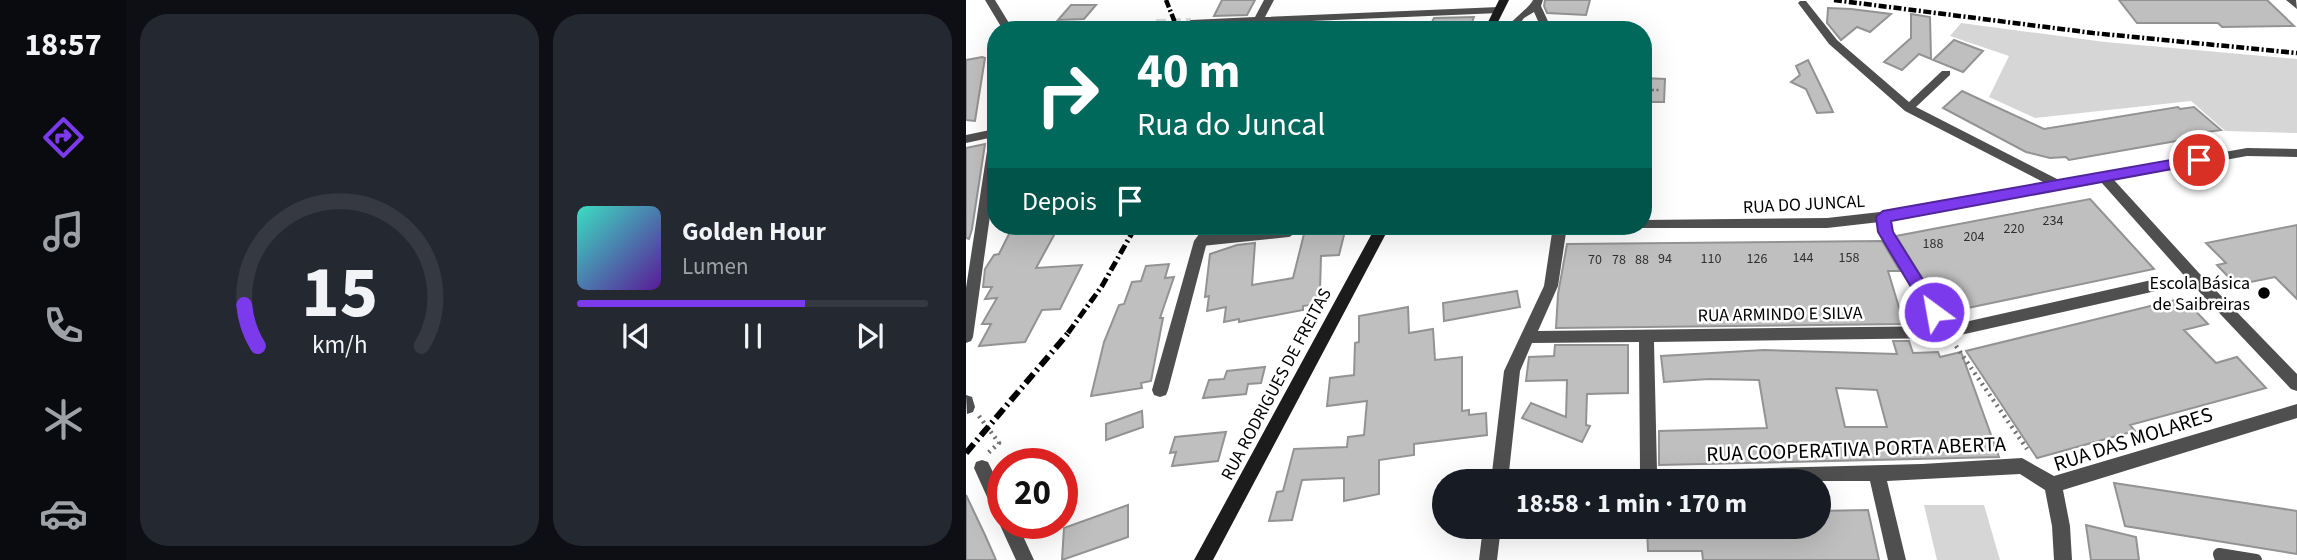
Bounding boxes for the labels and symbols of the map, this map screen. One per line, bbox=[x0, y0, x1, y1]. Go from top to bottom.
pin bbox=[2169, 130, 2229, 190]
street label: RUA DO JUNCAL bbox=[1742, 189, 1866, 220]
house number: 234 bbox=[2043, 211, 2063, 231]
house number: 220 bbox=[2004, 219, 2024, 239]
house number: 204 bbox=[1964, 227, 1984, 247]
house number: 188 bbox=[1923, 234, 1943, 254]
house number: 144 bbox=[1793, 248, 1813, 268]
house number: 158 bbox=[1839, 248, 1859, 268]
house number: 94 bbox=[1658, 249, 1672, 269]
house number: 110 bbox=[1701, 249, 1721, 269]
house number: 126 bbox=[1747, 249, 1767, 269]
house number: 70 bbox=[1588, 250, 1602, 270]
house number: 78 bbox=[1612, 250, 1626, 270]
house number: 88 bbox=[1635, 250, 1649, 270]
place label: Escola Básica de Saibreiras bbox=[2149, 271, 2250, 317]
position arrow bbox=[1897, 275, 1971, 349]
street label: RUA RODRIGUES DE FREITAS bbox=[1215, 284, 1338, 485]
marker: Escola Básica de Saibreiras bbox=[2256, 285, 2272, 301]
street label: RUA ARMINDO E SILVA bbox=[1697, 301, 1863, 328]
street label: RUA DAS MOLARES bbox=[2050, 399, 2216, 479]
street label: RUA COOPERATIVA PORTA ABERTA bbox=[1706, 429, 2007, 469]
speed limit sign: 20 bbox=[987, 448, 1078, 539]

